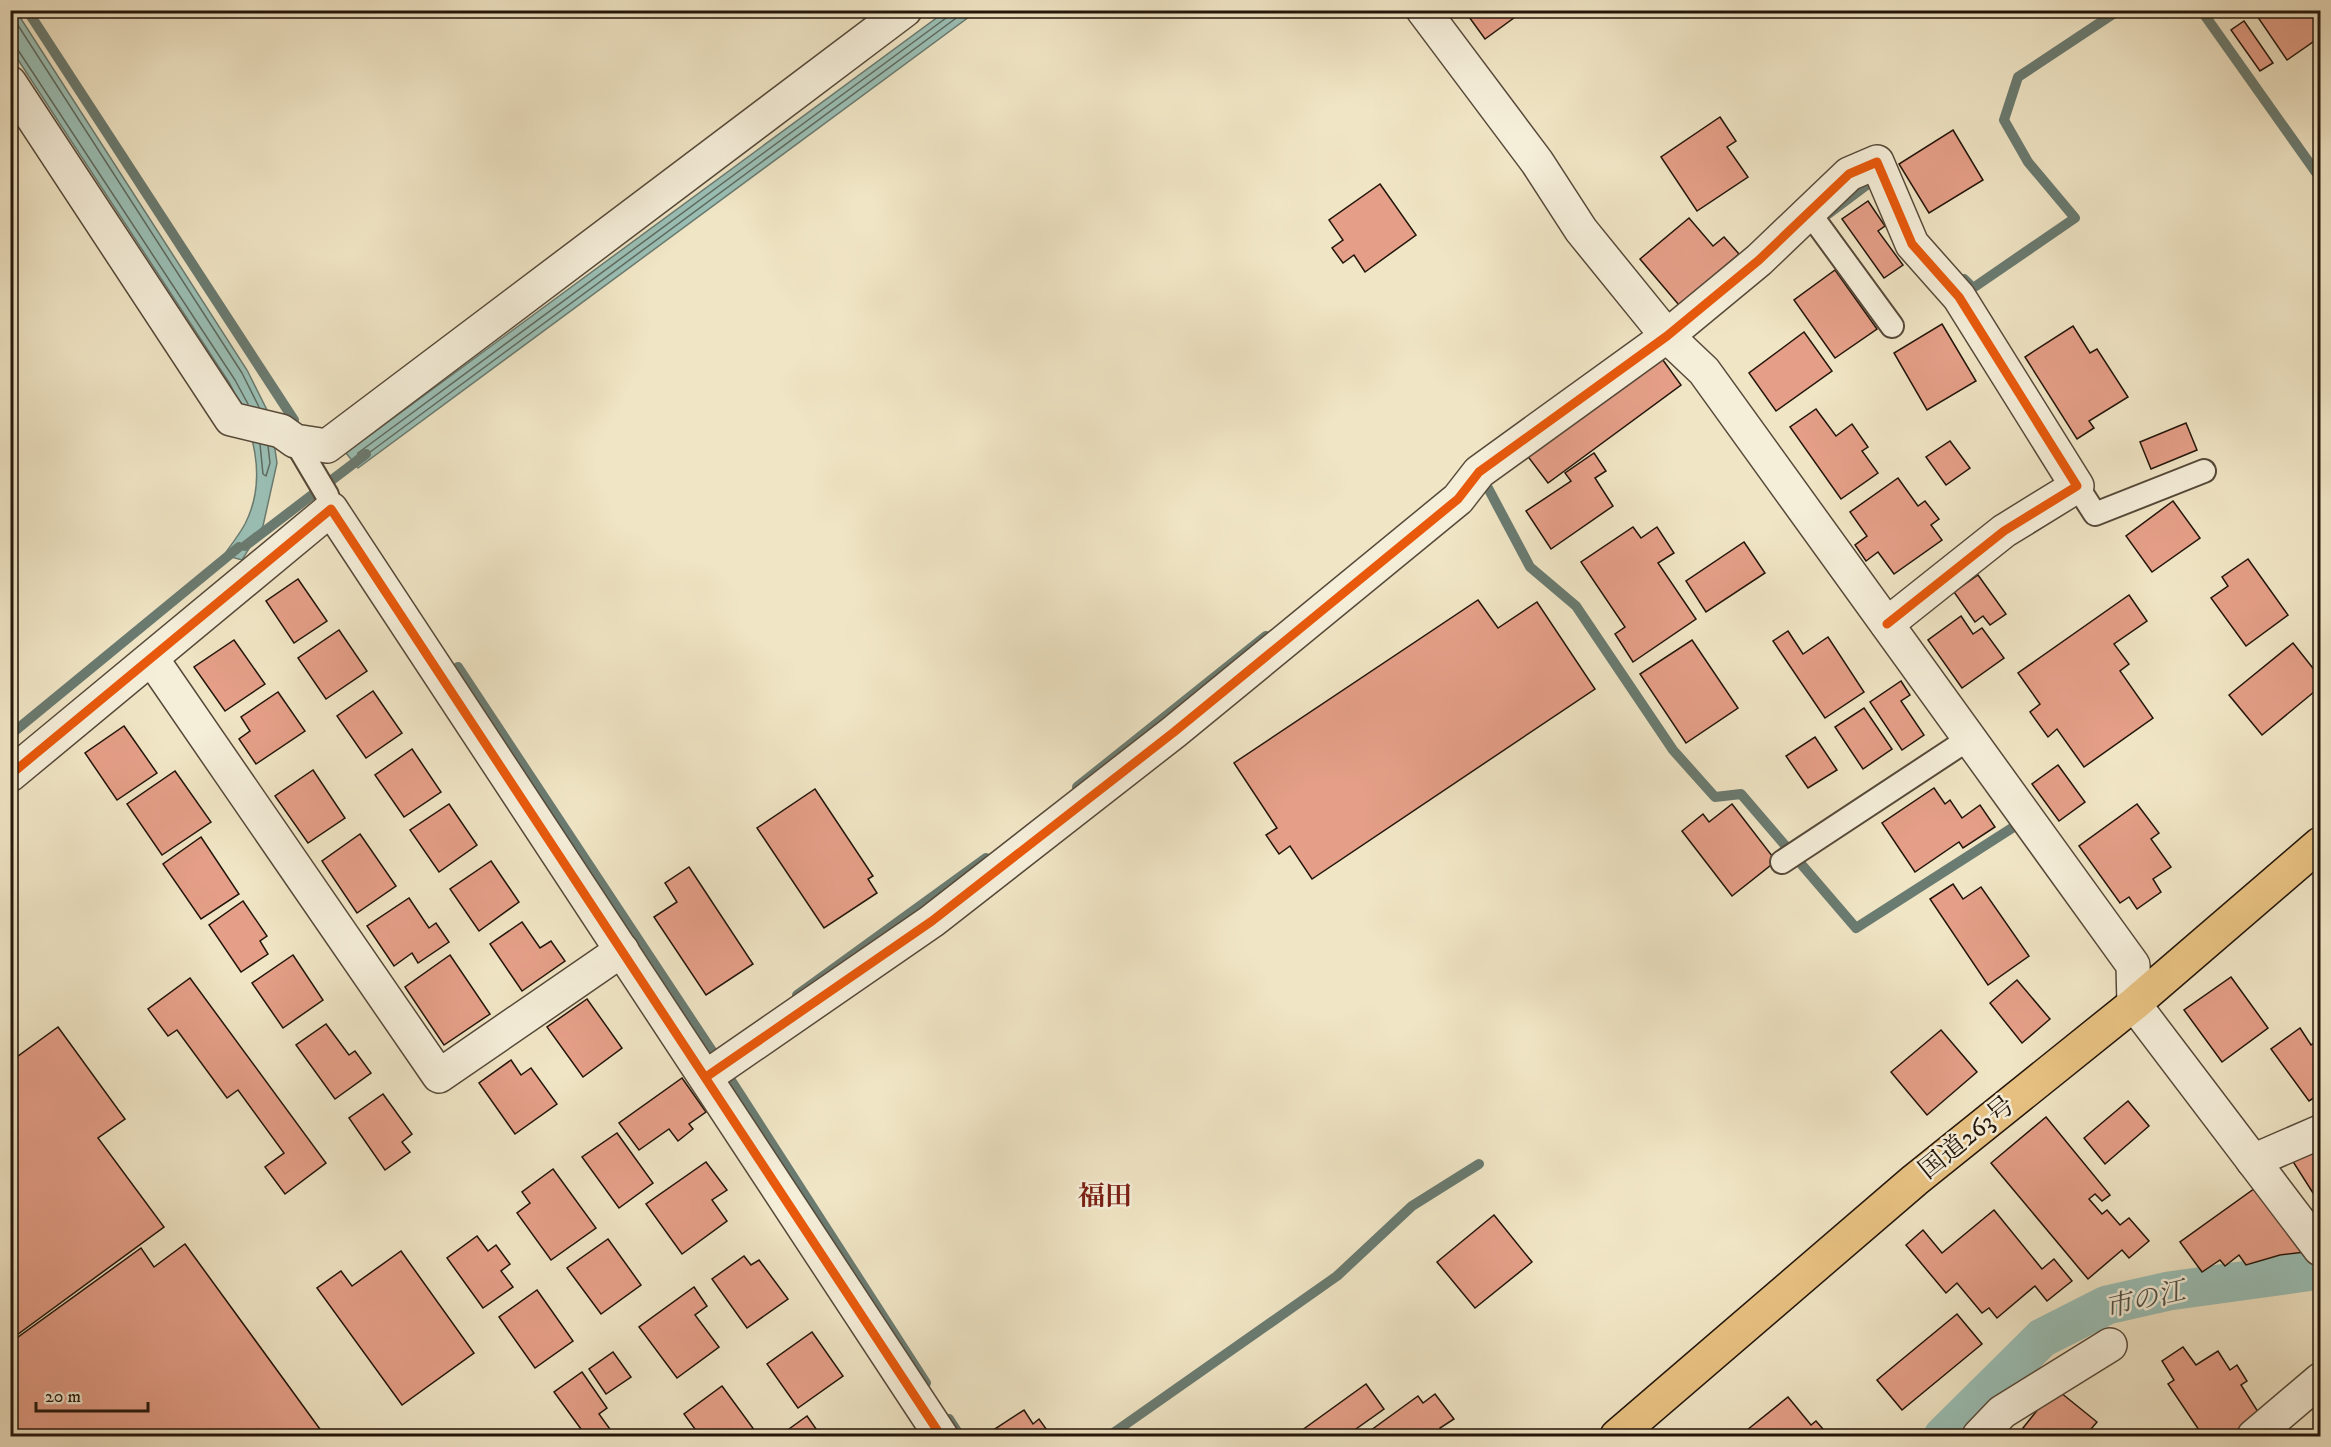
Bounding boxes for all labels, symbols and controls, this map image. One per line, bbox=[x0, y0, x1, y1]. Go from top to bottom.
street label: 国道263号 bbox=[1912, 1089, 2022, 1187]
district label: 福田 bbox=[1078, 1180, 1132, 1214]
water label: 市の江 bbox=[2102, 1273, 2192, 1326]
scale bar bbox=[36, 1375, 148, 1413]
text: 20 m bbox=[45, 1386, 81, 1408]

